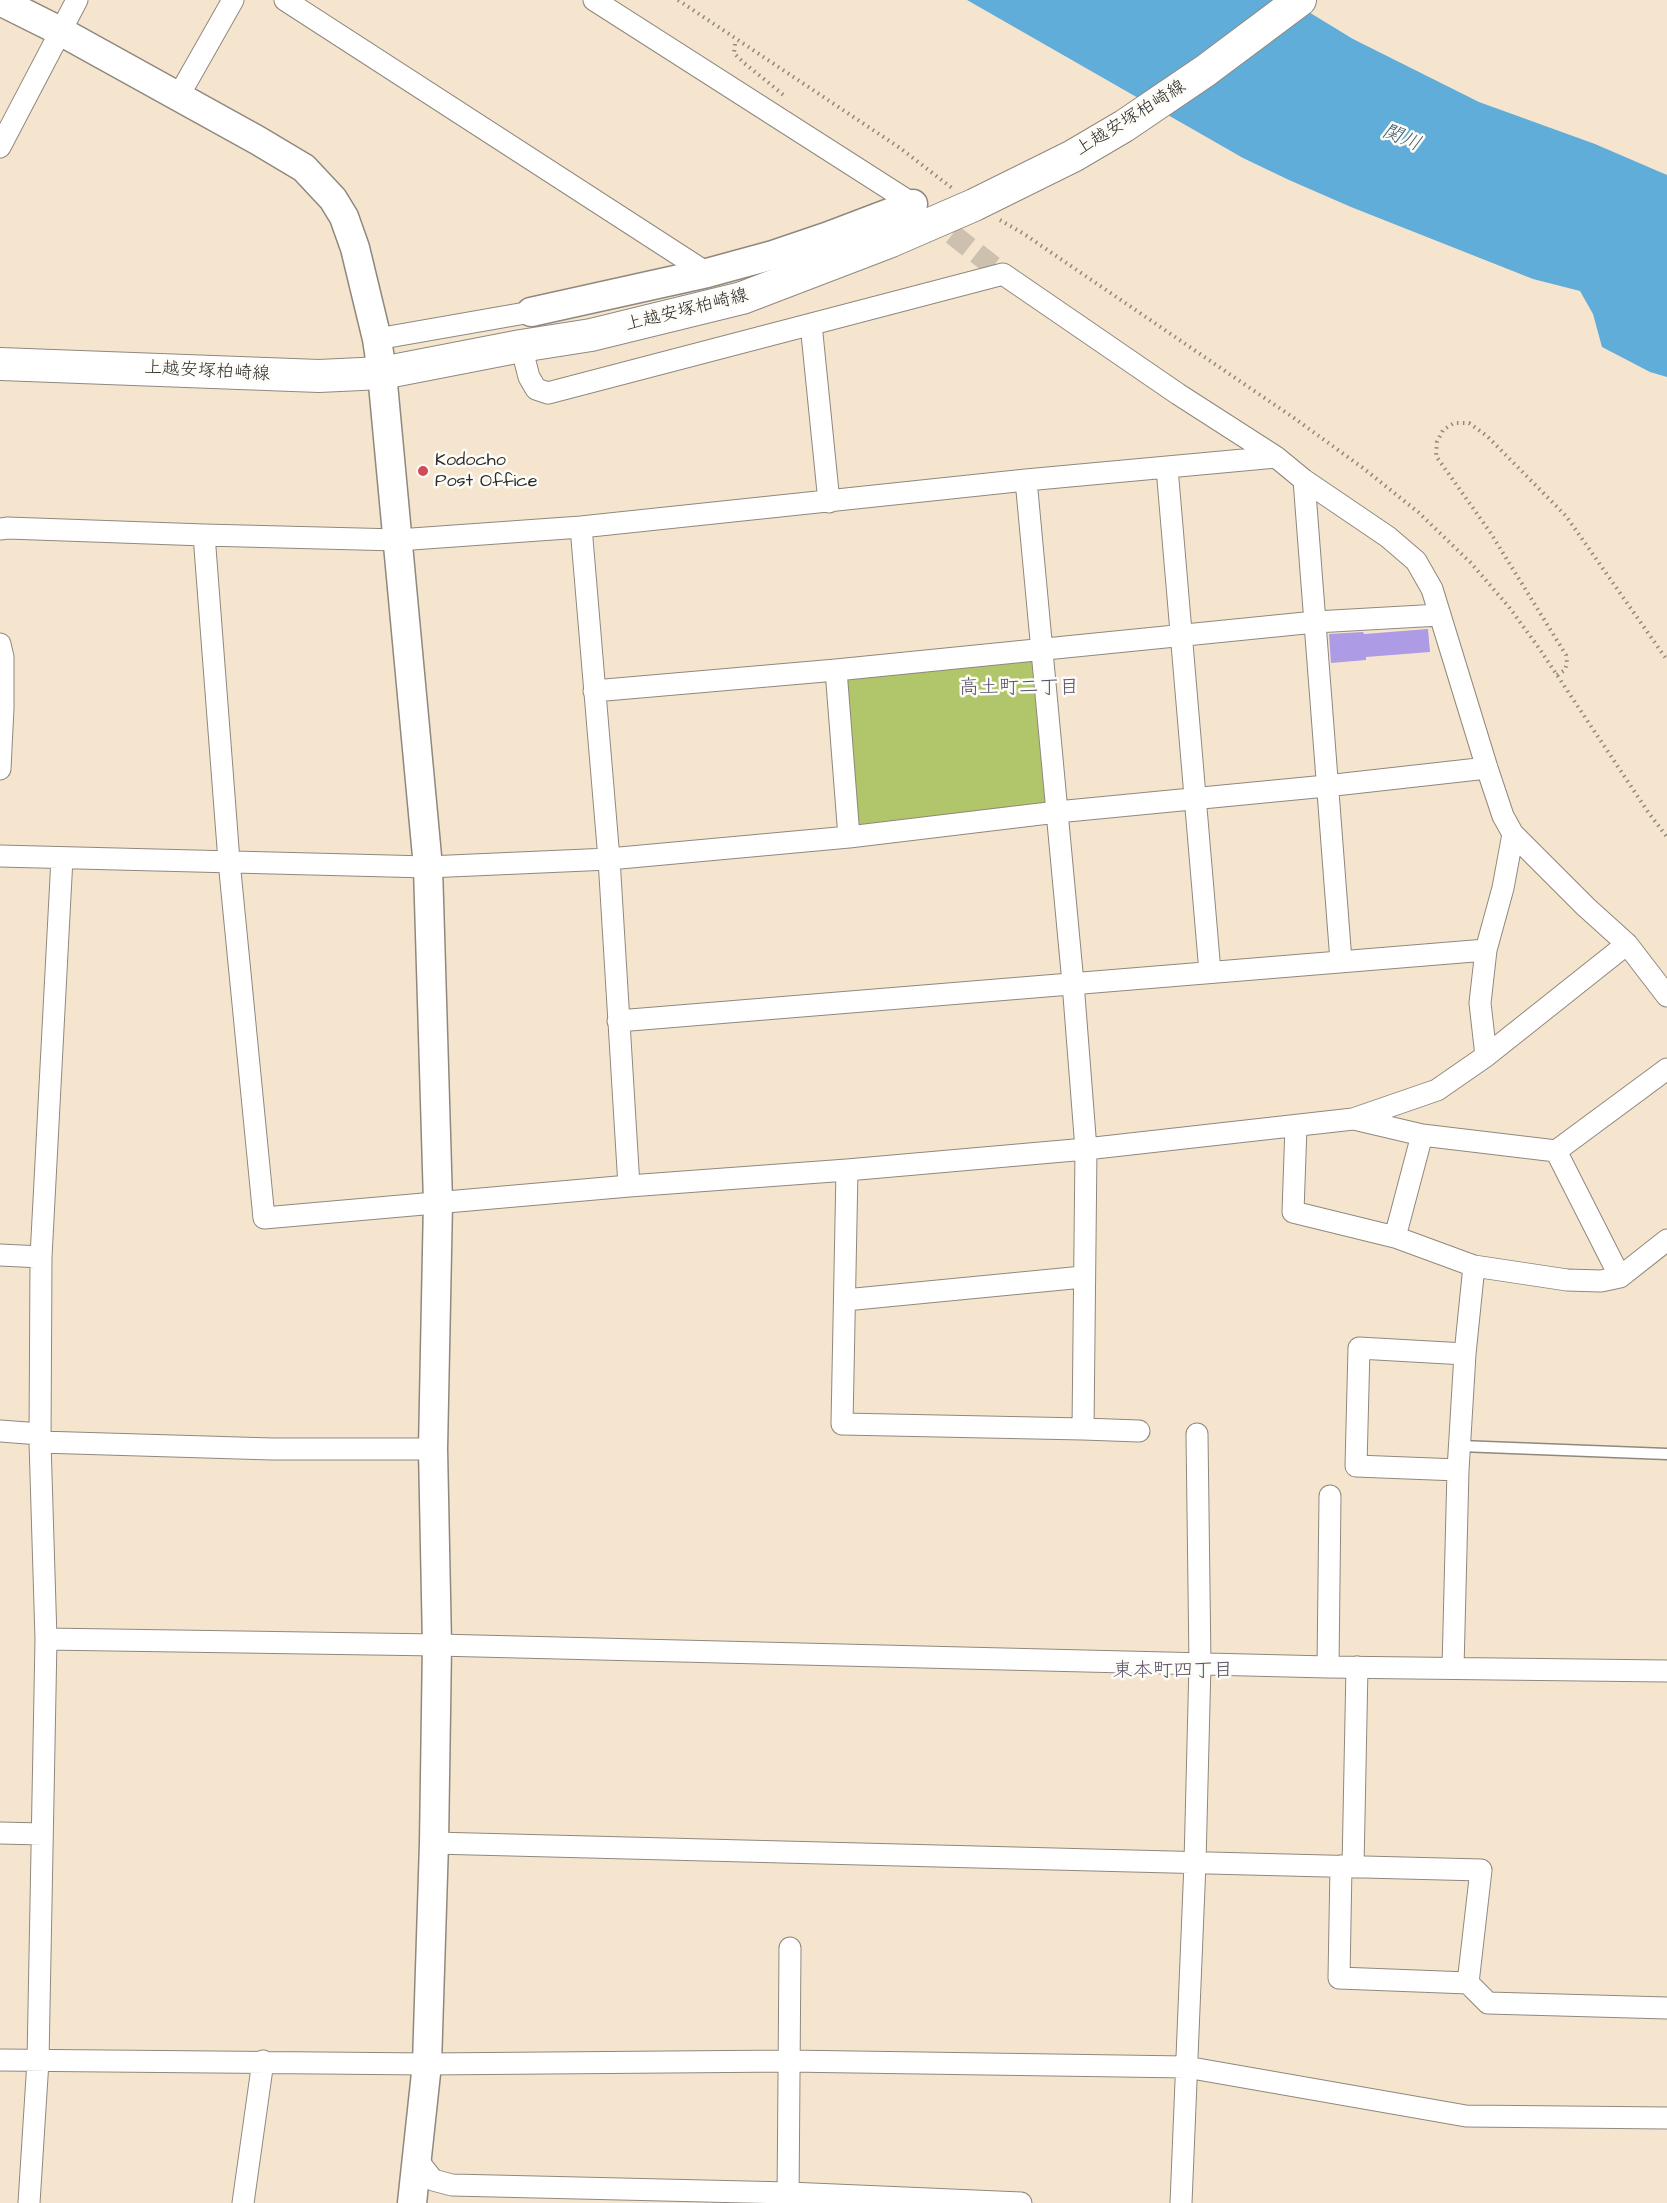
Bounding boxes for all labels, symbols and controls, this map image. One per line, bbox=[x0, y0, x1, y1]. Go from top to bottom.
street label: 上越安塚柏崎線 bbox=[1072, 76, 1190, 162]
water label: 関川 bbox=[1378, 120, 1424, 158]
street label: 上越安塚柏崎線 bbox=[623, 285, 751, 337]
street label: 上越安塚柏崎線 bbox=[144, 358, 270, 386]
place label: Kodocho Post Office bbox=[435, 450, 537, 492]
marker: Kodocho Post Office bbox=[416, 464, 430, 478]
district label: 高土町二丁目 bbox=[959, 677, 1079, 701]
district label: 東本町四丁目 bbox=[1113, 1660, 1233, 1684]

